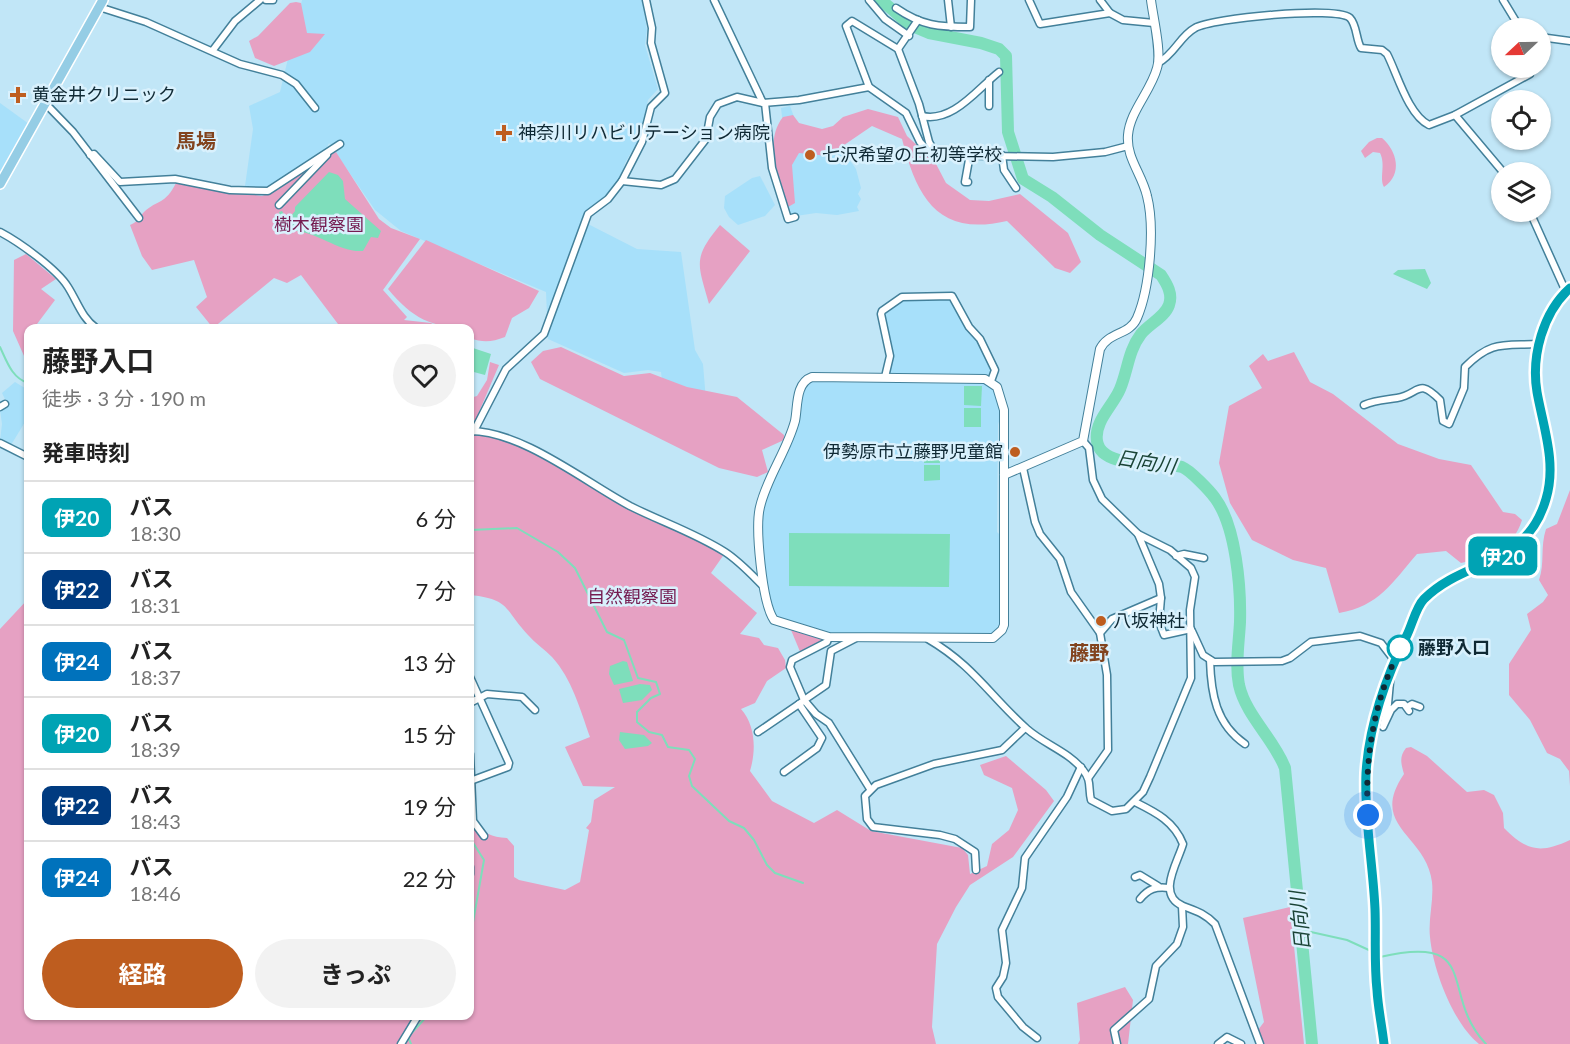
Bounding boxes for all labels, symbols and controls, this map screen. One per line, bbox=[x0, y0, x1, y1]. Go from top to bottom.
north arrow bbox=[1491, 18, 1551, 78]
map controls bbox=[1491, 18, 1551, 222]
place label: 黄金井クリニック bbox=[32, 83, 176, 105]
marker: 黄金井クリニック bbox=[9, 86, 27, 104]
button: locate bbox=[1491, 90, 1551, 150]
place label: 神奈川リハビリテーション病院 bbox=[518, 121, 770, 143]
marker: 神奈川リハビリテーション病院 bbox=[495, 124, 513, 142]
district label: 馬場 bbox=[176, 128, 216, 152]
place label: 七沢希望の丘初等学校 bbox=[822, 143, 1002, 165]
marker: 七沢希望の丘初等学校 bbox=[803, 148, 817, 162]
button: layers bbox=[1491, 162, 1551, 222]
park label: 樹木観察園 bbox=[274, 213, 364, 235]
text: 藤野入口 bbox=[42, 343, 154, 377]
button: heart bbox=[393, 344, 456, 407]
text: 徒歩 · 3 分 · 190 m bbox=[42, 386, 206, 410]
text: 発車時刻 bbox=[42, 439, 130, 466]
place label: 伊勢原市立藤野児童館 bbox=[823, 440, 1003, 462]
water label: 日向川 bbox=[1115, 444, 1180, 478]
marker: 伊勢原市立藤野児童館 bbox=[1008, 445, 1022, 459]
text: バス bbox=[129, 493, 173, 520]
text: 伊20 bbox=[54, 505, 99, 530]
text: 6 分 bbox=[416, 505, 456, 532]
text: 18:30 bbox=[129, 521, 181, 545]
line badge: 伊20 bbox=[1468, 536, 1538, 576]
text: 伊20 bbox=[1480, 544, 1526, 569]
text: バス bbox=[129, 565, 173, 592]
text: 伊22 bbox=[54, 577, 99, 602]
text: 7 分 bbox=[416, 577, 456, 604]
park label: 自然観察園 bbox=[587, 585, 677, 607]
text: 18:31 bbox=[129, 593, 181, 617]
place label: 八坂神社 bbox=[1113, 609, 1185, 631]
marker: 八坂神社 bbox=[1094, 614, 1108, 628]
marker: 藤野入口 bbox=[1387, 635, 1413, 661]
place label: 藤野入口 bbox=[1418, 636, 1490, 658]
text: バス bbox=[129, 637, 173, 664]
district label: 藤野 bbox=[1069, 640, 1109, 664]
text: 伊24 bbox=[54, 649, 99, 674]
text: 13 分 bbox=[403, 649, 456, 676]
text: 18:37 bbox=[129, 665, 181, 689]
text: バス bbox=[129, 709, 173, 736]
text: 伊20 bbox=[54, 721, 99, 746]
text: 15 分 bbox=[403, 721, 456, 748]
text: 18:39 bbox=[129, 737, 181, 761]
text: バス bbox=[129, 781, 173, 808]
text: 伊22 bbox=[54, 793, 99, 818]
text: 19 分 bbox=[403, 793, 456, 820]
your location bbox=[1353, 800, 1383, 830]
text: 18:43 bbox=[129, 809, 181, 833]
text: バス bbox=[129, 853, 173, 880]
text: 伊24 bbox=[54, 865, 99, 890]
text: 22 分 bbox=[403, 865, 456, 892]
text: 18:46 bbox=[129, 881, 181, 905]
water label: 日向川 bbox=[1284, 888, 1314, 952]
button: 経路 bbox=[42, 939, 243, 1008]
button: きっぷ bbox=[255, 939, 456, 1008]

